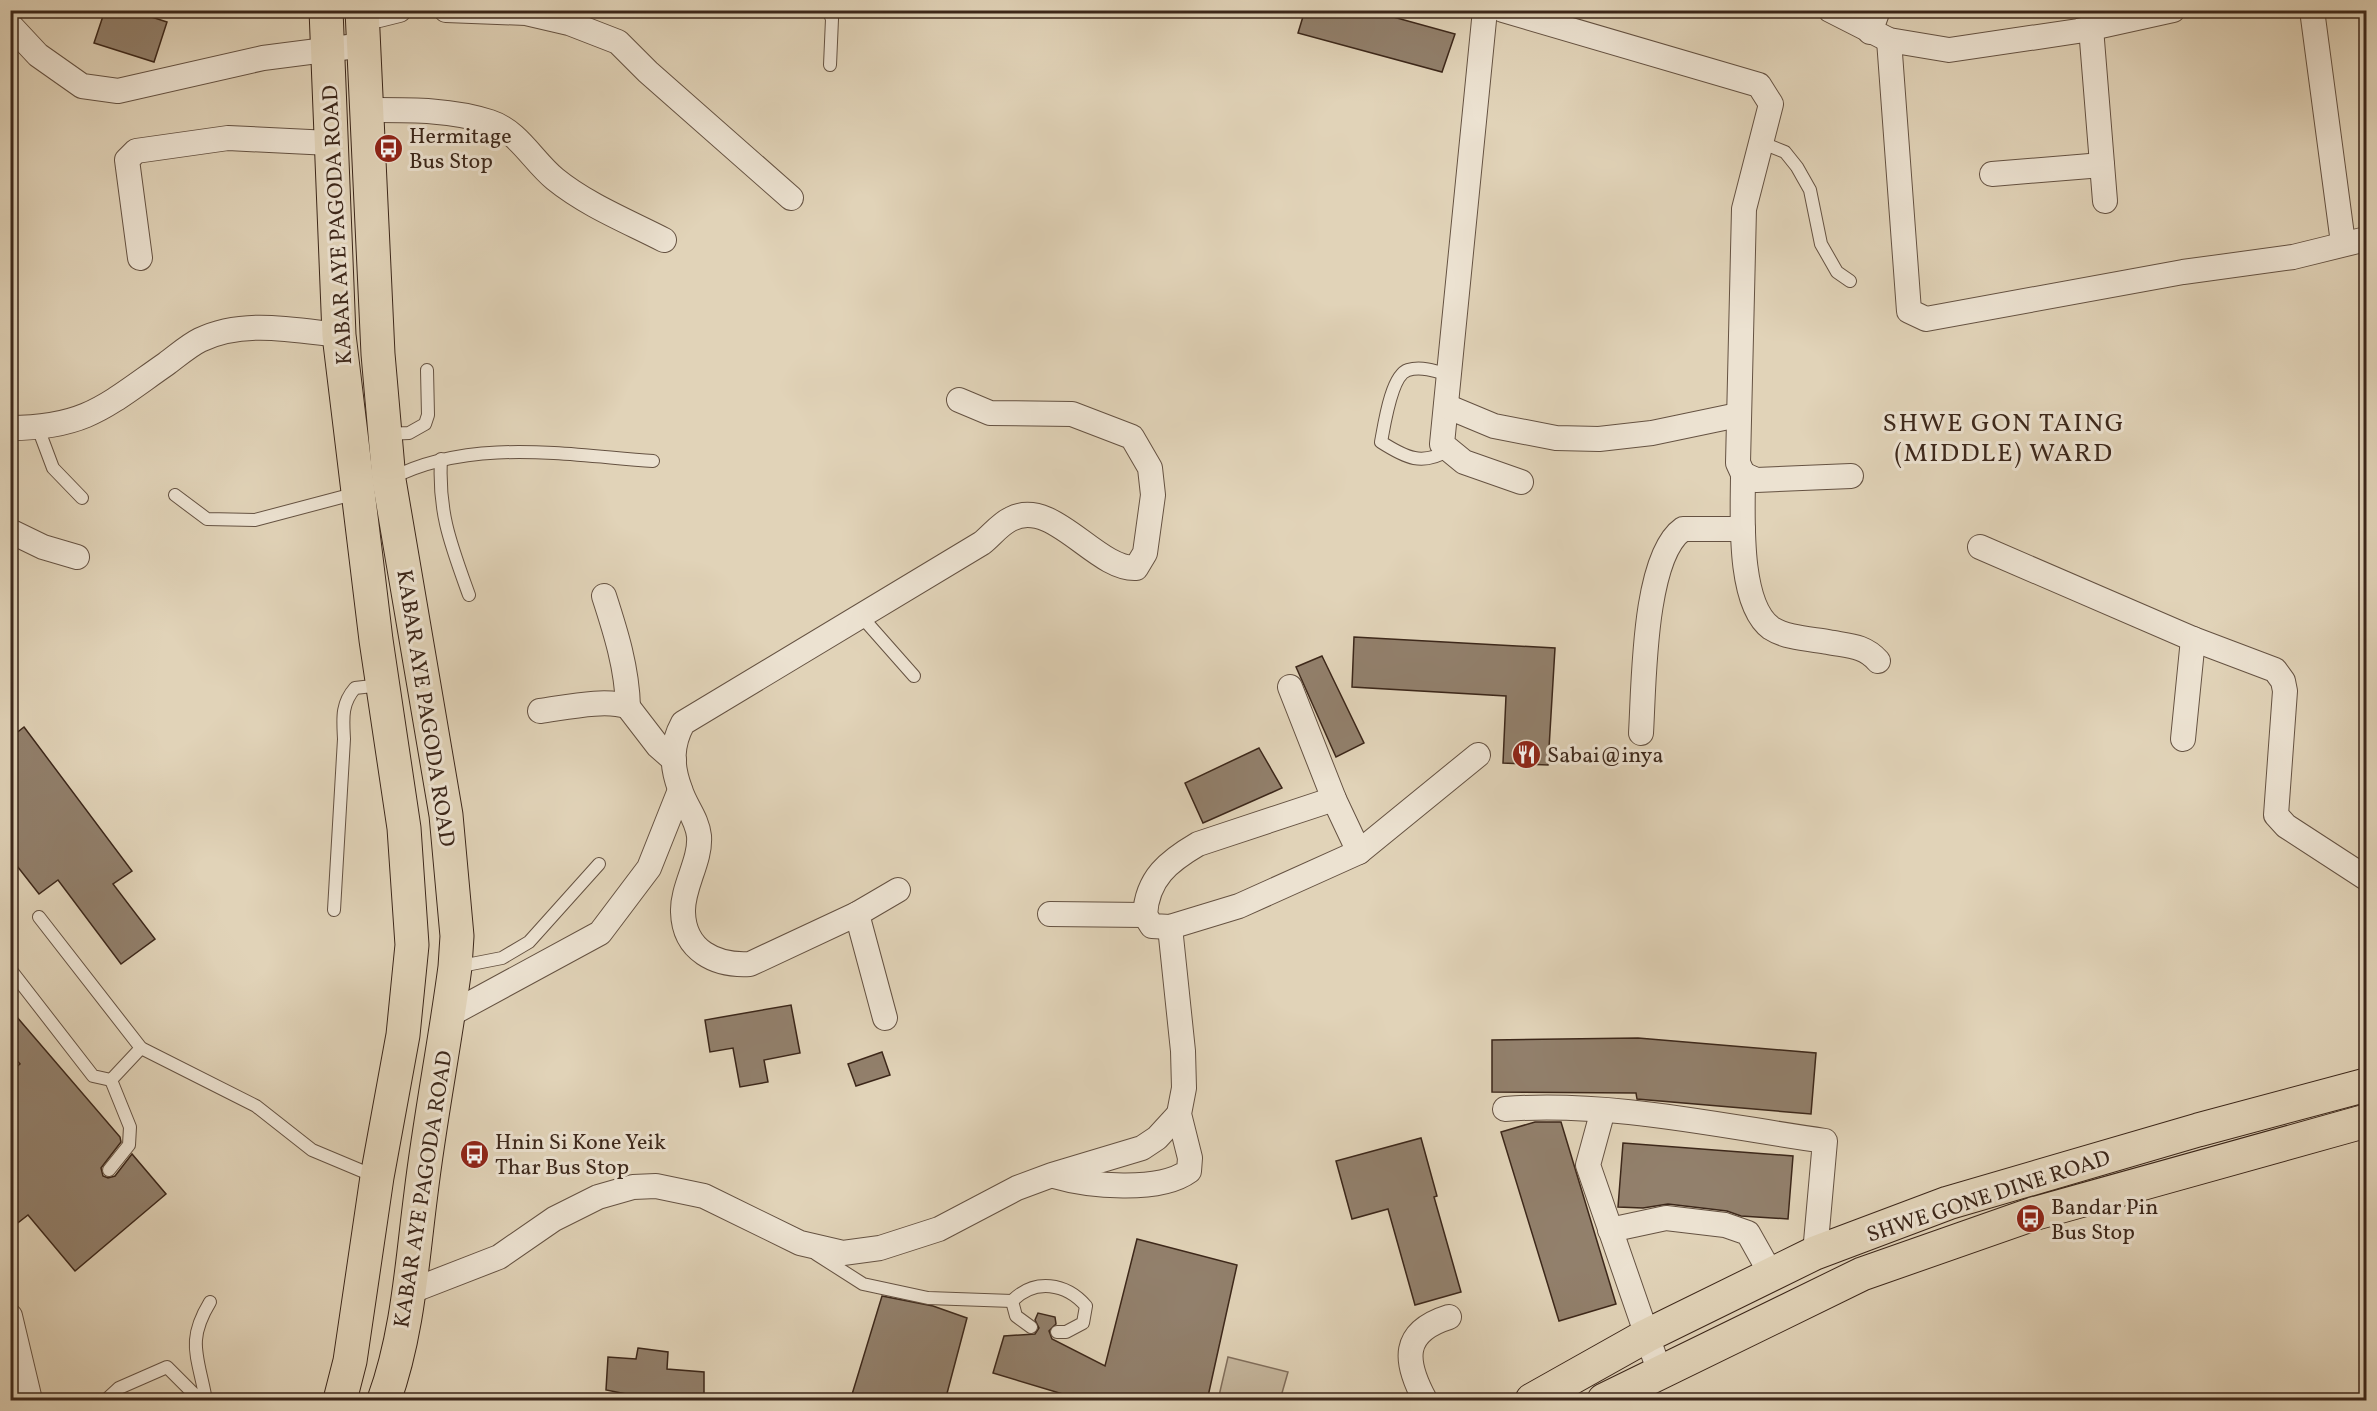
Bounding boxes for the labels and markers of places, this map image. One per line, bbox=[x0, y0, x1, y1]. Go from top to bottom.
place label: Hermitage Bus Stop bbox=[409, 122, 512, 178]
bus stop icon: Hermitage Bus Stop bbox=[372, 132, 404, 164]
restaurant icon: Sabai@inya bbox=[1510, 738, 1542, 770]
place label: Sabai@inya bbox=[1547, 741, 1663, 772]
place label: Hnin Si Kone Yeik Thar Bus Stop bbox=[495, 1128, 666, 1184]
bus stop icon: Hnin Si Kone Yeik Thar Bus Stop bbox=[458, 1138, 490, 1170]
place label: Bandar Pin Bus Stop bbox=[2051, 1193, 2158, 1249]
bus stop icon: Bandar Pin Bus Stop bbox=[2014, 1203, 2046, 1235]

